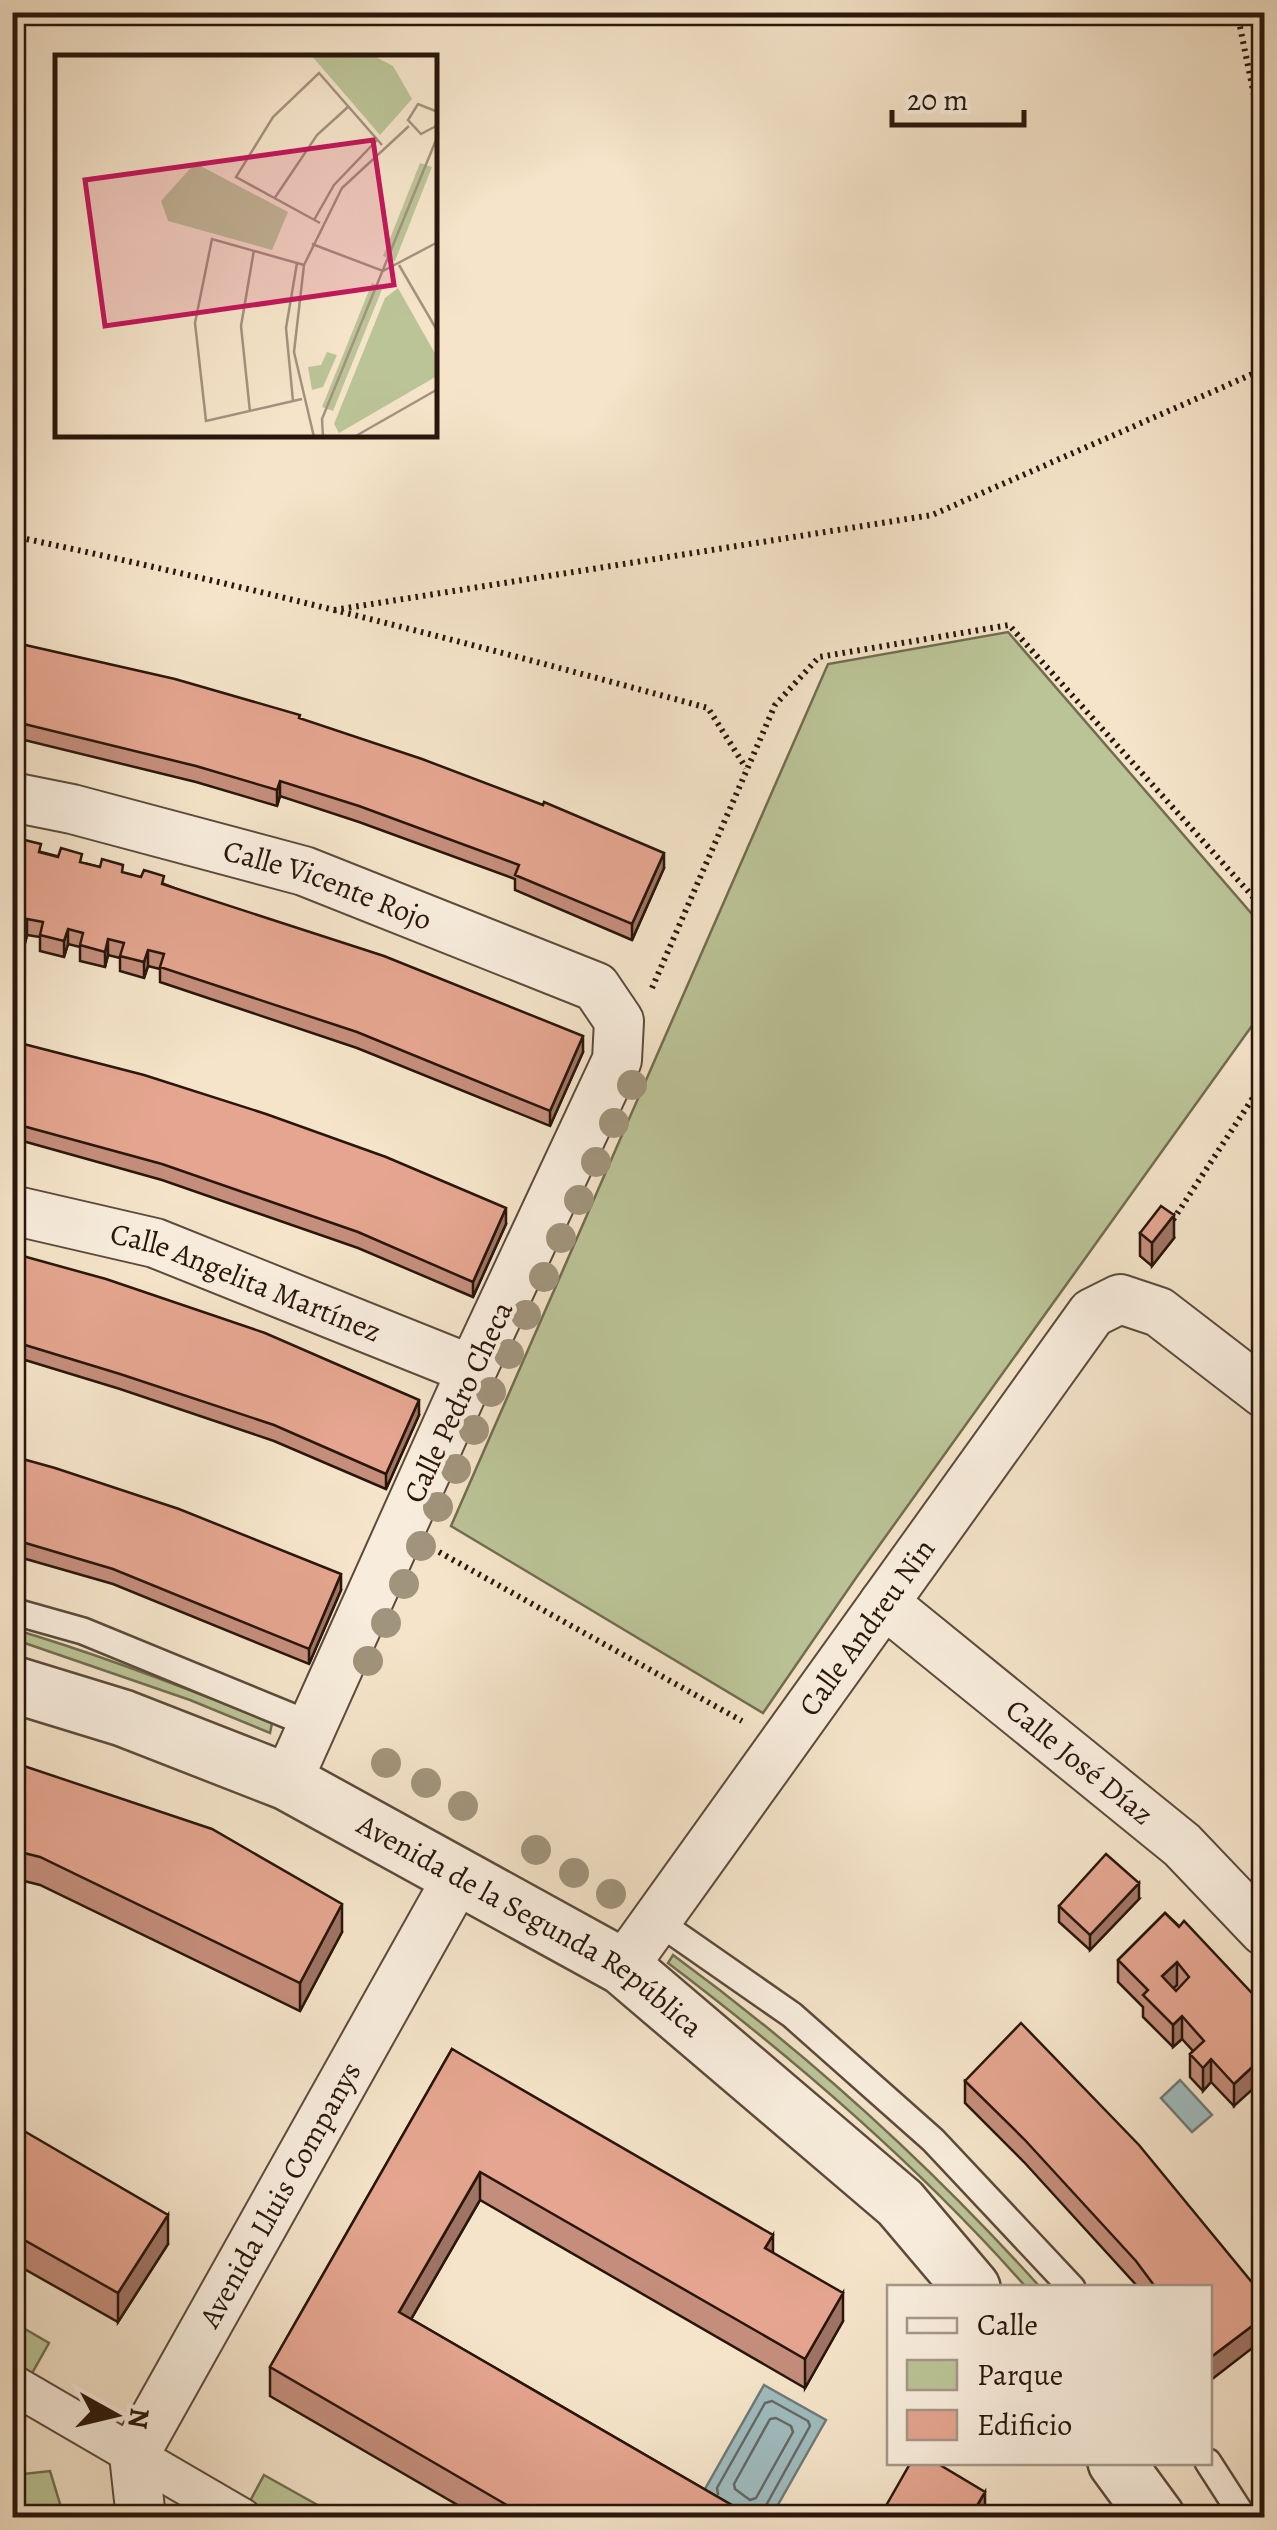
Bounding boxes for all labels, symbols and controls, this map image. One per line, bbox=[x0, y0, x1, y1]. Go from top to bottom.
inset map bbox=[55, 55, 438, 438]
scale bar bbox=[892, 65, 1024, 127]
text: 20 m bbox=[907, 80, 968, 120]
street label: Calle Vicente Rojo bbox=[219, 830, 438, 940]
street label: Calle Angelita Martínez bbox=[106, 1213, 387, 1351]
street label: Calle Pedro Checa bbox=[394, 1295, 522, 1509]
street label: Calle Andreu Nin bbox=[789, 1531, 944, 1724]
street label: Calle José Díaz bbox=[997, 1690, 1162, 1834]
street label: Avenida de la Segunda República bbox=[349, 1804, 711, 2047]
street label: Avenida Lluis Companys bbox=[189, 2054, 371, 2335]
legend bbox=[887, 2285, 1212, 2465]
text: Calle bbox=[977, 2305, 1038, 2345]
text: Parque bbox=[977, 2355, 1063, 2395]
north arrow bbox=[65, 2365, 165, 2465]
text: Edificio bbox=[977, 2405, 1072, 2445]
text: N bbox=[119, 2406, 159, 2431]

